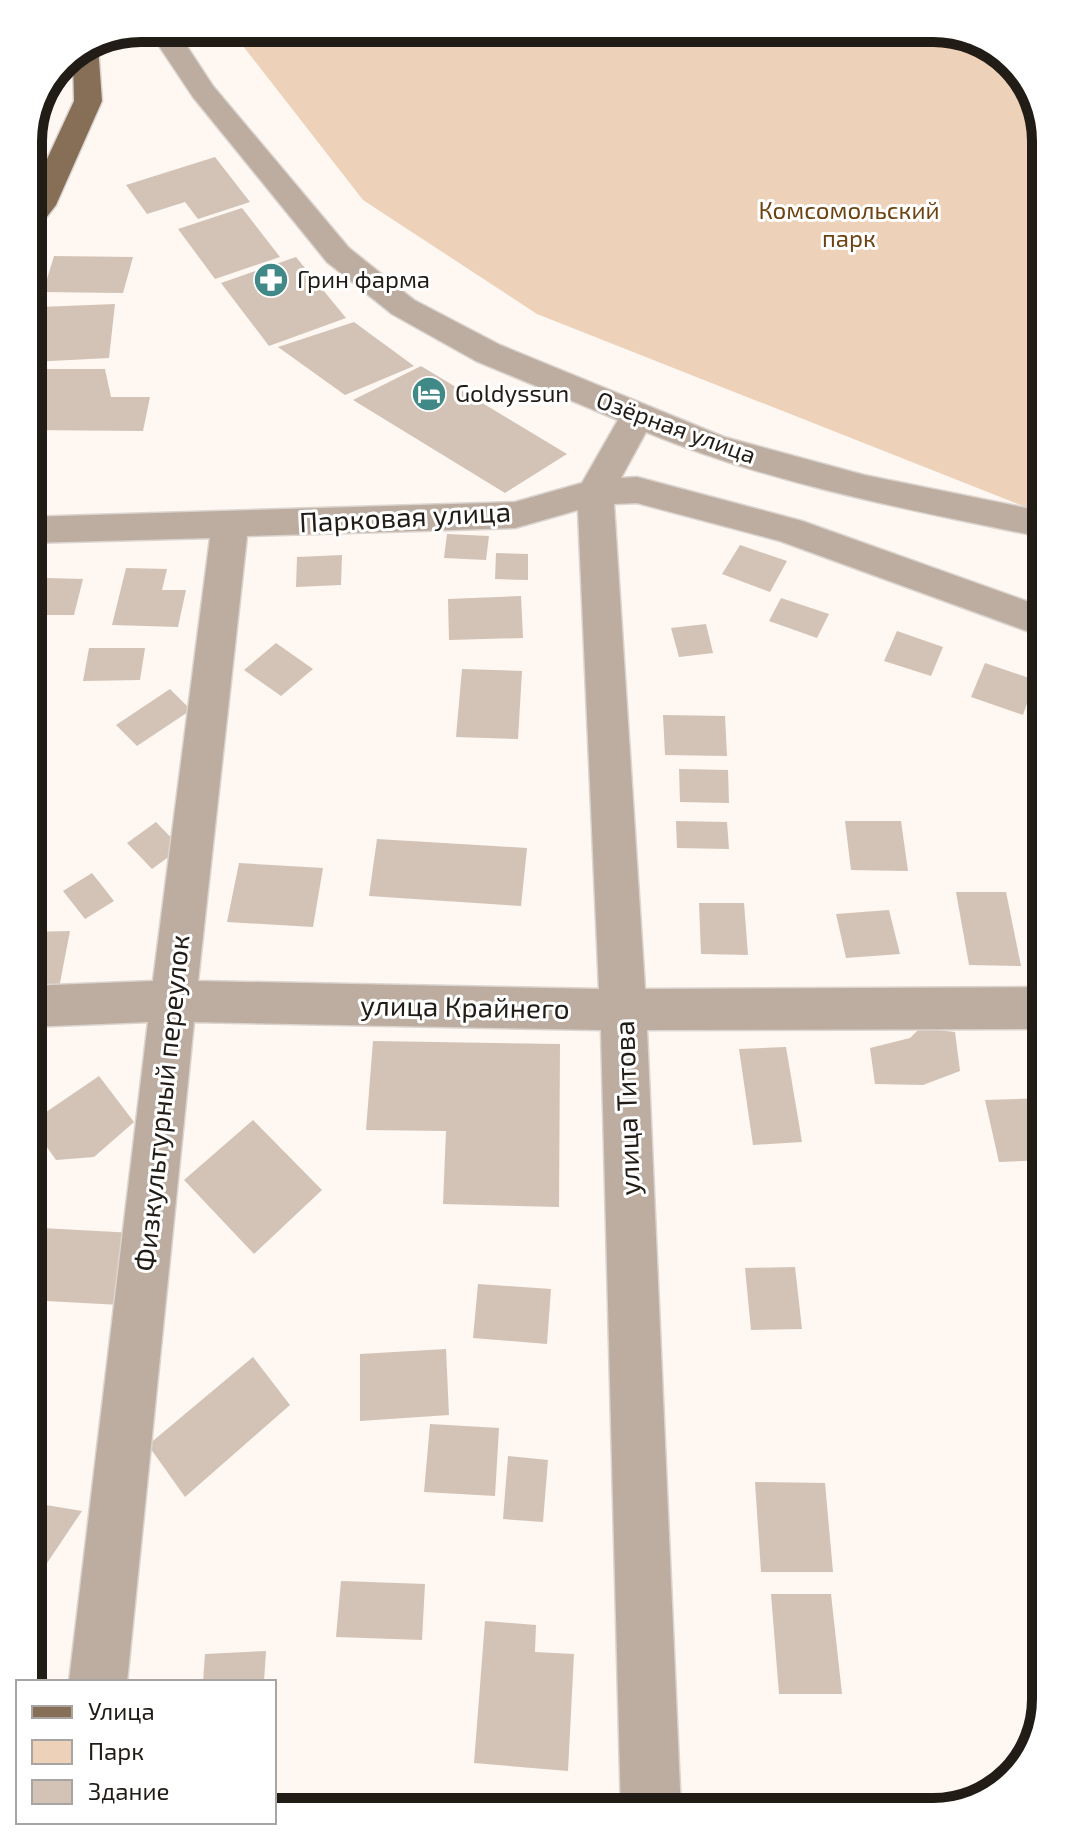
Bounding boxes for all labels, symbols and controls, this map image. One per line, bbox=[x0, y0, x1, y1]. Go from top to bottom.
park label: Комсомольский парк bbox=[758, 195, 940, 252]
pharmacy icon: Грин фарма bbox=[252, 261, 290, 299]
place label: Грин фарма bbox=[297, 264, 430, 293]
hotel icon: Goldyssun bbox=[410, 375, 448, 413]
place label: Goldyssun bbox=[455, 378, 569, 407]
street label: Озёрная улица bbox=[593, 384, 760, 470]
street label: Парковая улица bbox=[298, 493, 512, 539]
street label: Физкультурный переулок bbox=[126, 933, 196, 1273]
street label: улица Крайнего bbox=[360, 987, 570, 1025]
street label: улица Титова bbox=[606, 1020, 646, 1196]
legend bbox=[16, 1680, 276, 1824]
text: Улица bbox=[88, 1696, 155, 1725]
text: Парк bbox=[88, 1736, 144, 1765]
text: Здание bbox=[88, 1776, 170, 1805]

